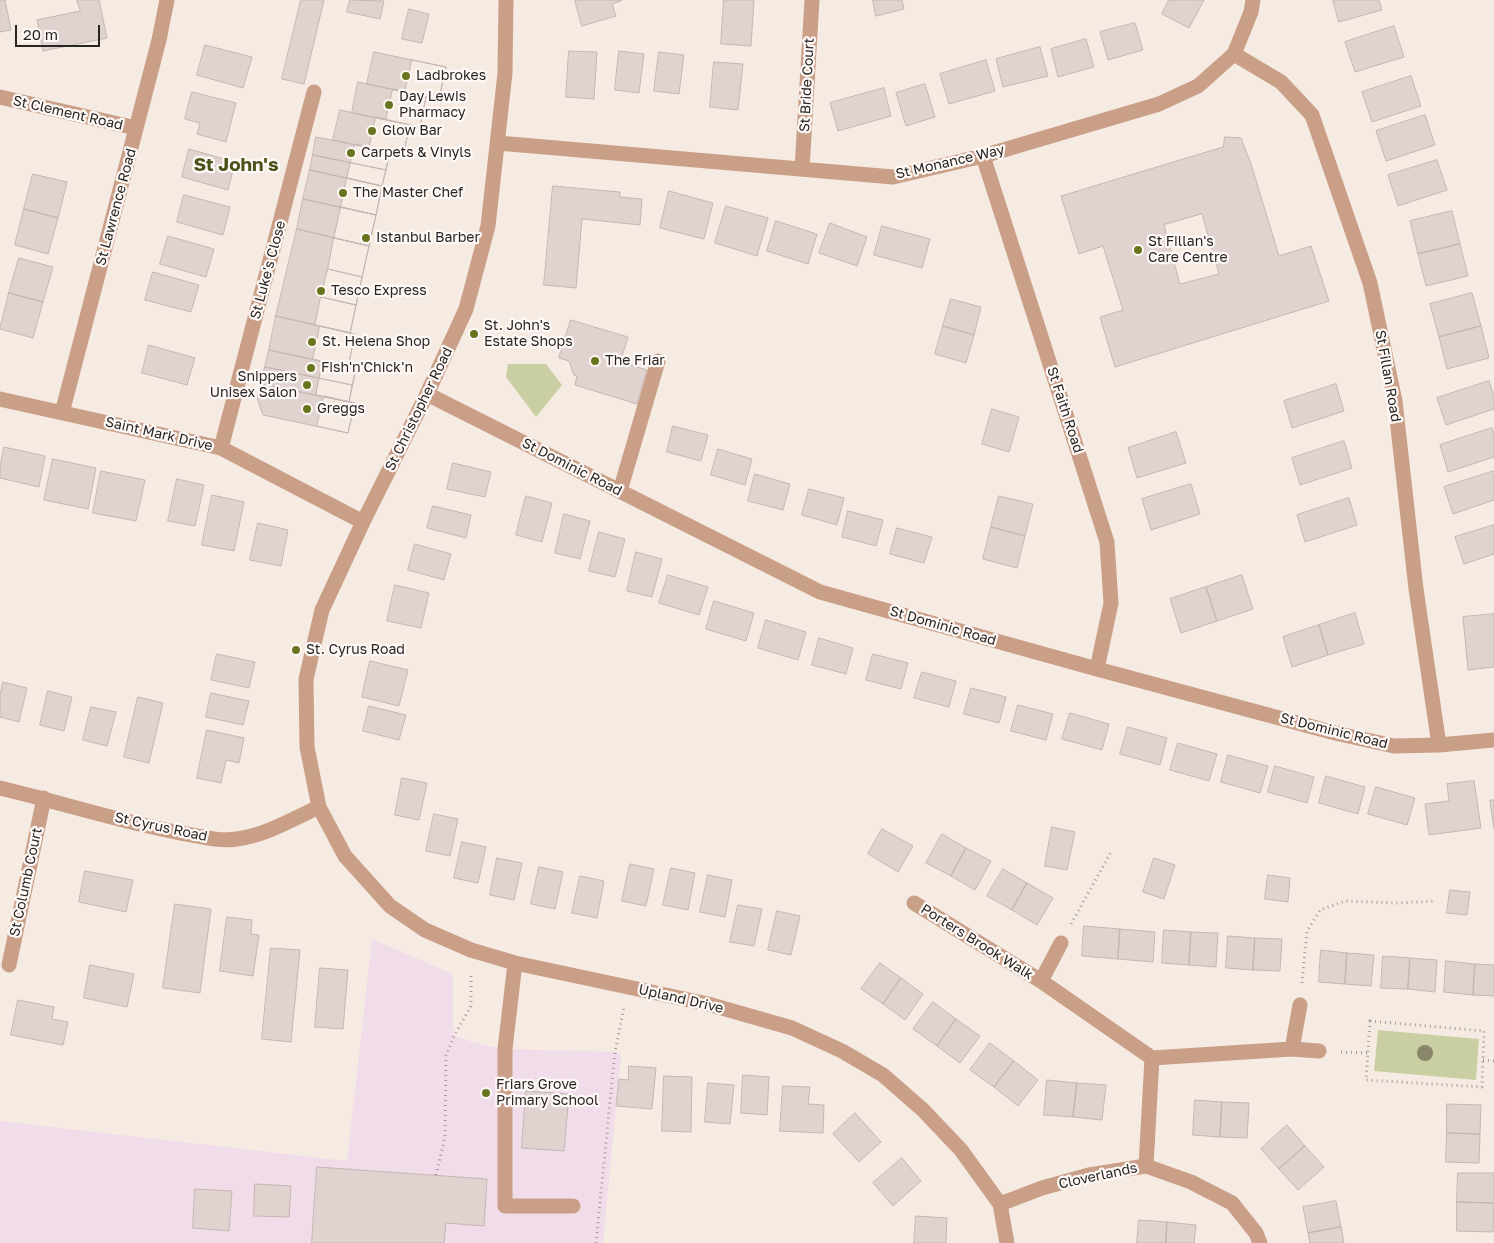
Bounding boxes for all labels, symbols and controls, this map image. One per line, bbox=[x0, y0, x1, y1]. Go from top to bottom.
scale bar bbox=[18, 15, 102, 47]
text: 20 m bbox=[23, 25, 58, 43]
street label: St Bride Court bbox=[796, 37, 818, 133]
place label: Ladbrokes bbox=[416, 68, 486, 84]
marker: Ladbrokes bbox=[400, 70, 412, 82]
place label: Day Lewis Pharmacy bbox=[399, 89, 466, 121]
street label: St Clement Road bbox=[11, 92, 125, 134]
marker: Day Lewis Pharmacy bbox=[383, 99, 395, 111]
place label: Glow Bar bbox=[382, 123, 442, 139]
marker: Glow Bar bbox=[366, 125, 378, 137]
street label: St Monance Way bbox=[894, 141, 1006, 183]
place label: Carpets & Vinyls bbox=[361, 145, 471, 161]
street label: St Lawrence Road bbox=[92, 147, 140, 267]
marker: Carpets & Vinyls bbox=[345, 147, 357, 159]
district label: St John's bbox=[193, 154, 279, 176]
place label: The Master Chef bbox=[353, 185, 463, 201]
marker: The Master Chef bbox=[337, 187, 349, 199]
street label: St Luke's Close bbox=[247, 219, 289, 321]
place label: Istanbul Barber bbox=[376, 230, 480, 246]
marker: Istanbul Barber bbox=[360, 232, 372, 244]
place label: St Fillan's Care Centre bbox=[1148, 234, 1228, 266]
marker: St Fillan's Care Centre bbox=[1132, 244, 1144, 256]
place label: Tesco Express bbox=[331, 283, 427, 299]
marker: Tesco Express bbox=[315, 285, 327, 297]
place label: St. John's Estate Shops bbox=[484, 318, 573, 351]
marker: St. John's Estate Shops bbox=[468, 328, 480, 340]
street label: St Fillan Road bbox=[1372, 329, 1404, 423]
place label: St. Helena Shop bbox=[322, 334, 430, 350]
marker: St. Helena Shop bbox=[306, 336, 318, 348]
street label: St Christopher Road bbox=[382, 345, 456, 473]
place label: The Friar bbox=[605, 353, 665, 369]
marker: The Friar bbox=[589, 355, 601, 367]
place label: Fish'n'Chick'n bbox=[321, 360, 413, 376]
marker: Fish'n'Chick'n bbox=[305, 362, 317, 374]
street label: St Faith Road bbox=[1043, 365, 1087, 455]
place label: Snippers Unisex Salon bbox=[210, 369, 297, 402]
marker: Snippers Unisex Salon bbox=[301, 379, 313, 391]
place label: Greggs bbox=[317, 401, 365, 417]
marker: Greggs bbox=[301, 403, 313, 415]
street label: Saint Mark Drive bbox=[104, 413, 214, 455]
street label: St Dominic Road bbox=[519, 435, 625, 499]
street label: St Dominic Road bbox=[888, 603, 998, 649]
place label: St. Cyrus Road bbox=[306, 642, 405, 658]
marker: St. Cyrus Road bbox=[290, 644, 302, 656]
street label: St Dominic Road bbox=[1279, 710, 1389, 752]
street label: St Cyrus Road bbox=[113, 809, 209, 845]
street label: St Columb Court bbox=[6, 826, 46, 938]
street label: Porters Brook Walk bbox=[918, 901, 1036, 983]
street label: Upland Drive bbox=[637, 981, 725, 1017]
place label: Friars Grove Primary School bbox=[496, 1077, 598, 1110]
marker: Friars Grove Primary School bbox=[480, 1087, 492, 1099]
street label: Cloverlands bbox=[1057, 1159, 1139, 1193]

